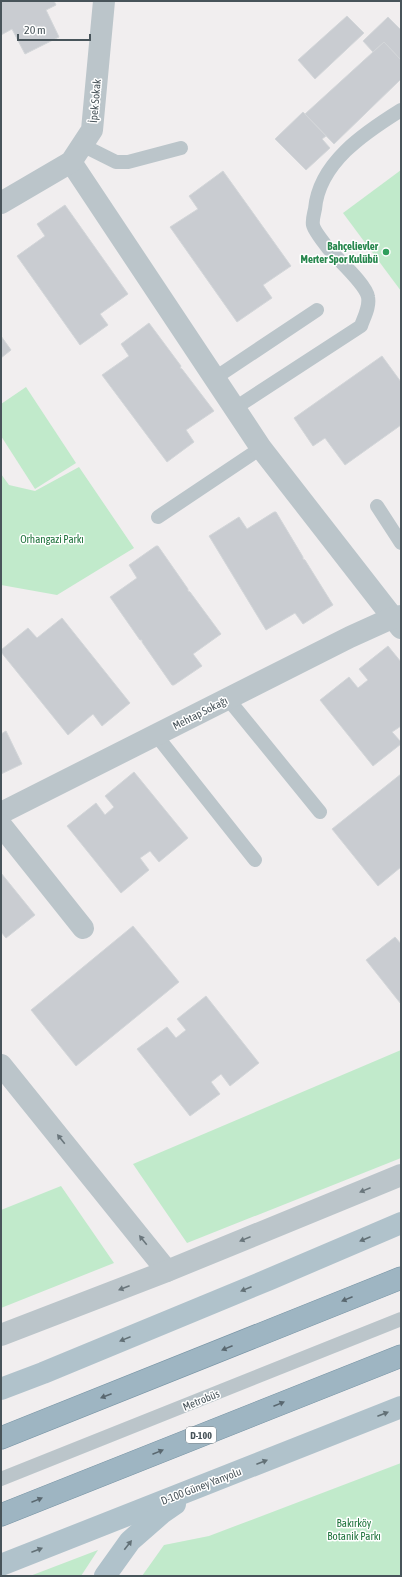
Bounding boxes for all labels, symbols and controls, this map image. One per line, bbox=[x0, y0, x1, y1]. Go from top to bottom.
scale bar bbox=[18, 16, 90, 42]
text: 20 m bbox=[24, 23, 46, 37]
street label: İpek Sokak bbox=[87, 78, 103, 123]
place label: Bahçelievler Merter Spor Kulübü bbox=[301, 240, 379, 265]
marker: Bahçelievler Merter Spor Kulübü bbox=[381, 247, 391, 257]
park label: Orhangazi Parkı bbox=[20, 533, 84, 545]
street label: Mehtap Sokağı bbox=[171, 694, 229, 732]
one-way arrow bbox=[57, 1134, 65, 1145]
one-way arrow bbox=[358, 1188, 370, 1194]
one-way arrow bbox=[138, 1235, 147, 1246]
one-way arrow bbox=[359, 1236, 371, 1242]
one-way arrow bbox=[238, 1237, 250, 1243]
one-way arrow bbox=[117, 1285, 129, 1291]
one-way arrow bbox=[239, 1287, 251, 1293]
one-way arrow bbox=[341, 1297, 353, 1303]
one-way arrow bbox=[120, 1336, 131, 1342]
one-way arrow bbox=[221, 1345, 232, 1351]
street label: Metrobüs bbox=[181, 1387, 221, 1413]
one-way arrow bbox=[100, 1394, 112, 1400]
one-way arrow bbox=[273, 1401, 285, 1407]
one-way arrow bbox=[378, 1411, 390, 1417]
road number: D-100 bbox=[186, 1427, 216, 1443]
one-way arrow bbox=[153, 1449, 165, 1455]
one-way arrow bbox=[257, 1458, 269, 1464]
street label: D-100 Güney Yanyolu bbox=[159, 1465, 243, 1507]
one-way arrow bbox=[32, 1497, 44, 1503]
park label: Bakırköy Botanik Parkı bbox=[327, 1517, 381, 1542]
one-way arrow bbox=[124, 1539, 132, 1550]
one-way arrow bbox=[32, 1547, 44, 1553]

